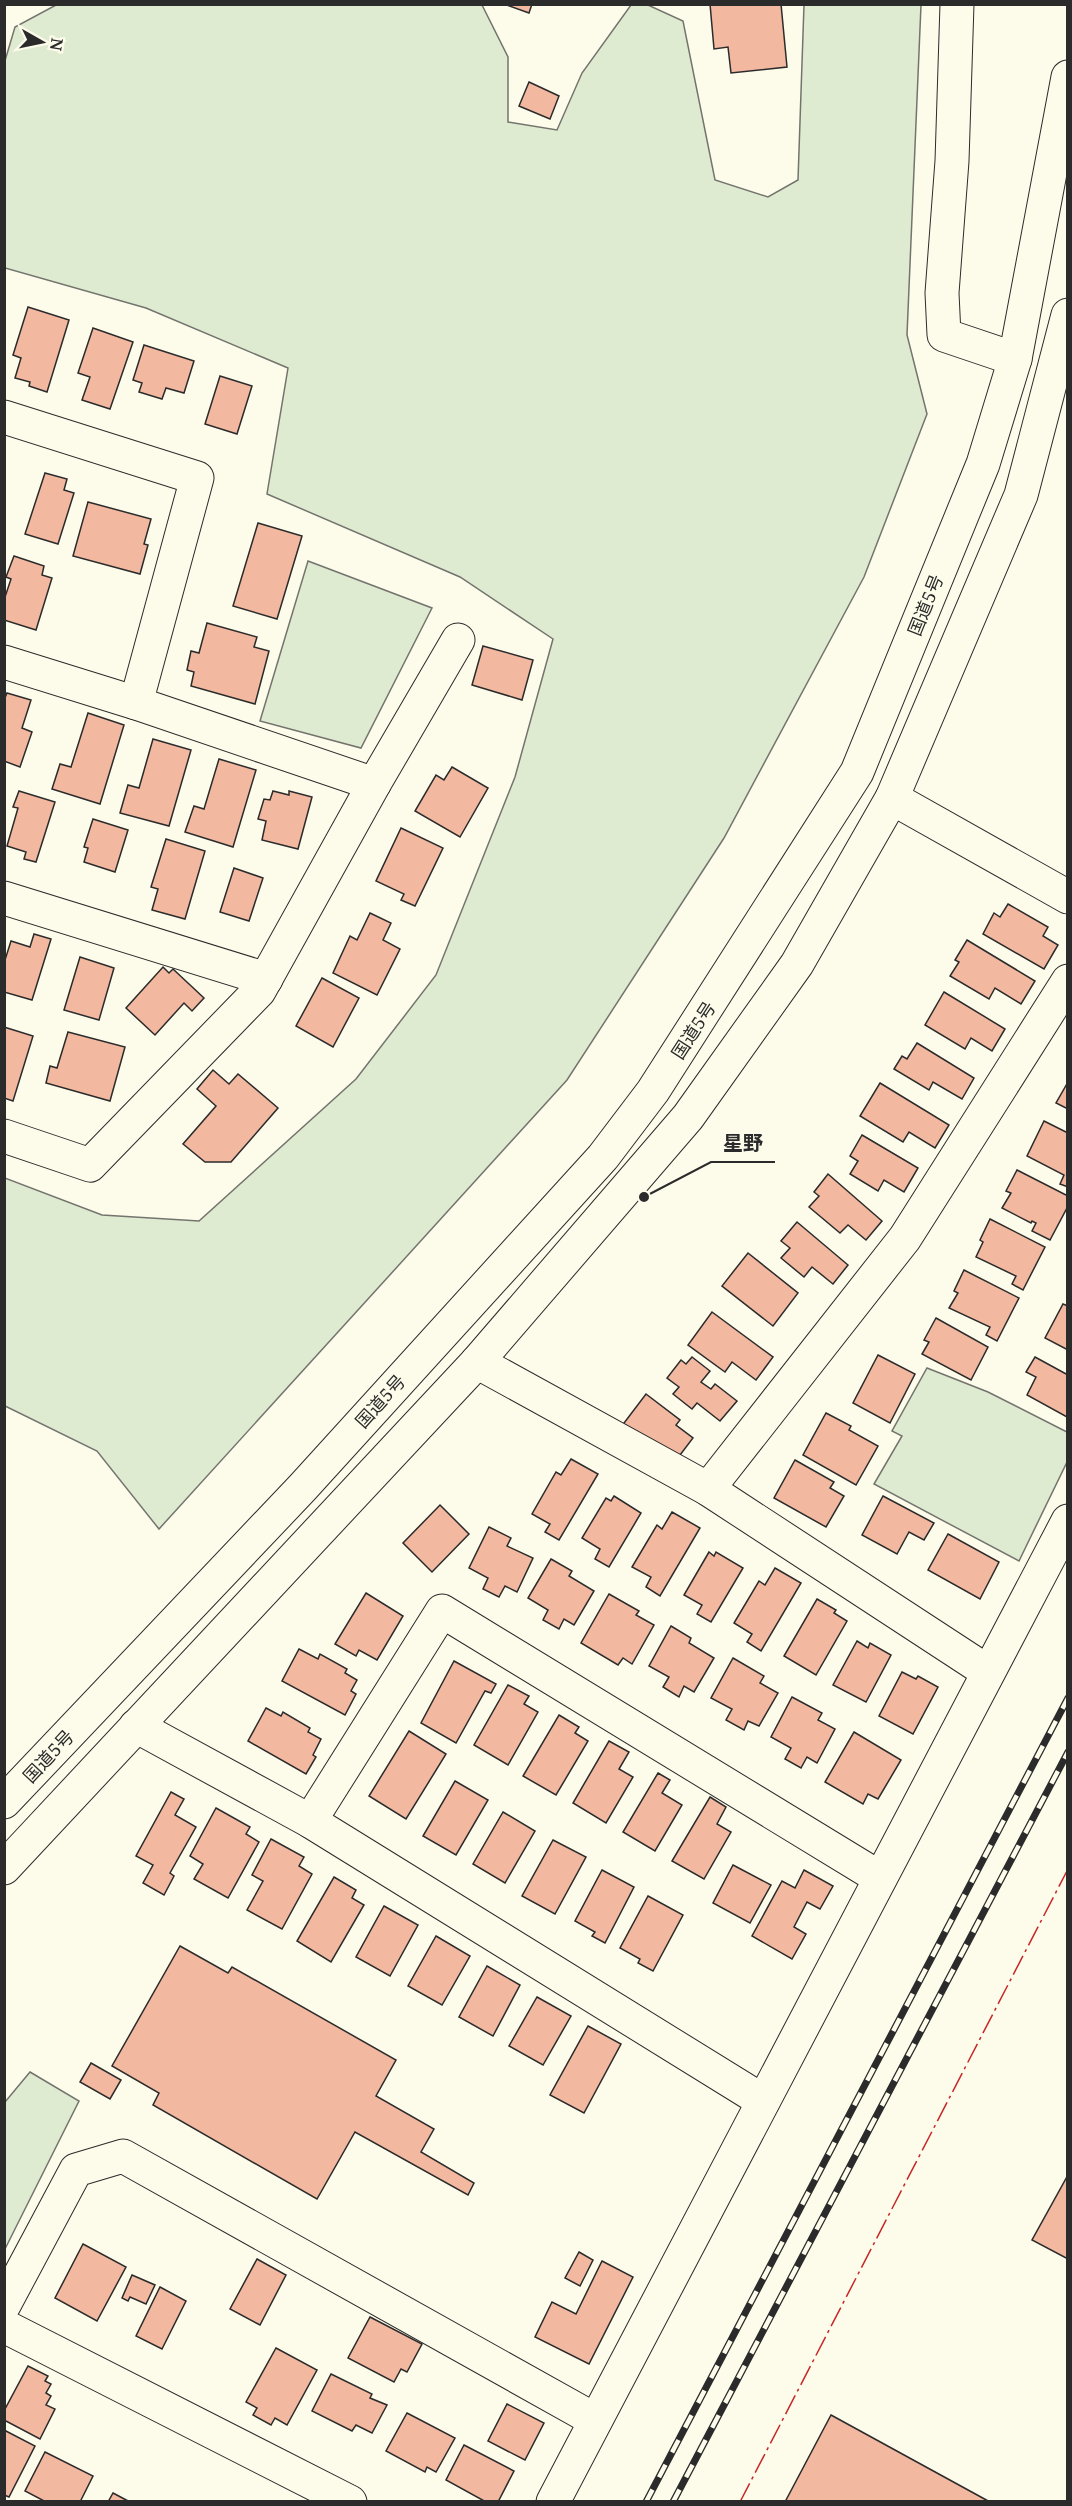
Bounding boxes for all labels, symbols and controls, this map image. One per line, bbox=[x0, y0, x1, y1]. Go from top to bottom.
north arrow bbox=[12, 12, 72, 72]
text: N bbox=[45, 36, 69, 53]
street label: 国道5号 bbox=[902, 571, 948, 639]
street label: 国道5号 bbox=[665, 997, 721, 1063]
callout: 星野 bbox=[711, 1124, 775, 1162]
text: 星野 bbox=[723, 1129, 763, 1156]
street label: 国道5号 bbox=[350, 1369, 410, 1433]
street label: 国道5号 bbox=[17, 1724, 79, 1788]

